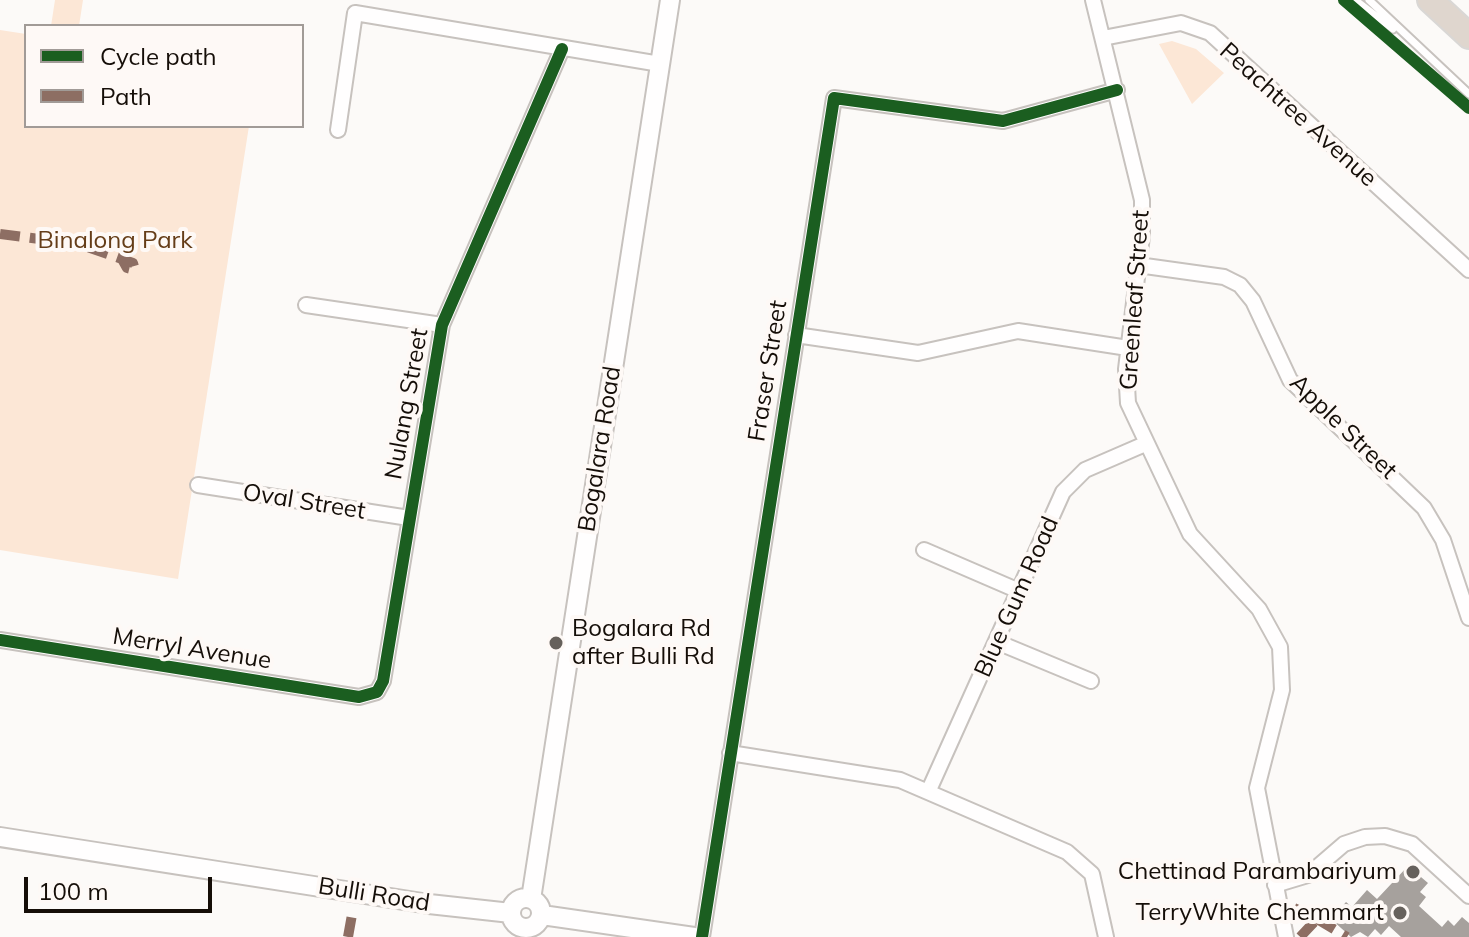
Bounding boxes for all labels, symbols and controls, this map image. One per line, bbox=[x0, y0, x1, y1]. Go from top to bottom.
legend bbox=[24, 24, 304, 128]
street label: Peachtree Avenue bbox=[1214, 37, 1382, 193]
text: Cycle path bbox=[100, 41, 217, 71]
text: Path bbox=[100, 81, 152, 111]
street label: Greenleaf Street bbox=[1114, 209, 1156, 391]
park label: Binalong Park bbox=[37, 227, 193, 255]
street label: Fraser Street bbox=[743, 298, 793, 444]
street label: Nulang Street bbox=[380, 326, 434, 482]
street label: Bogalara Road bbox=[573, 364, 627, 534]
street label: Apple Street bbox=[1283, 369, 1403, 485]
street label: Oval Street bbox=[241, 478, 367, 526]
street label: Blue Gum Road bbox=[969, 512, 1065, 682]
place label: Bogalara Rd after Bulli Rd bbox=[572, 615, 715, 671]
street label: Merryl Avenue bbox=[111, 622, 273, 676]
marker: Bogalara Rd after Bulli Rd bbox=[547, 634, 565, 652]
place label: Chettinad Parambariyum bbox=[1118, 858, 1397, 886]
scale bar bbox=[28, 861, 216, 911]
marker: Chettinad Parambariyum bbox=[1404, 863, 1422, 881]
street label: Bulli Road bbox=[316, 872, 432, 918]
text: 100 m bbox=[38, 876, 109, 906]
place label: TerryWhite Chemmart bbox=[1136, 899, 1384, 927]
marker: TerryWhite Chemmart bbox=[1391, 904, 1409, 922]

